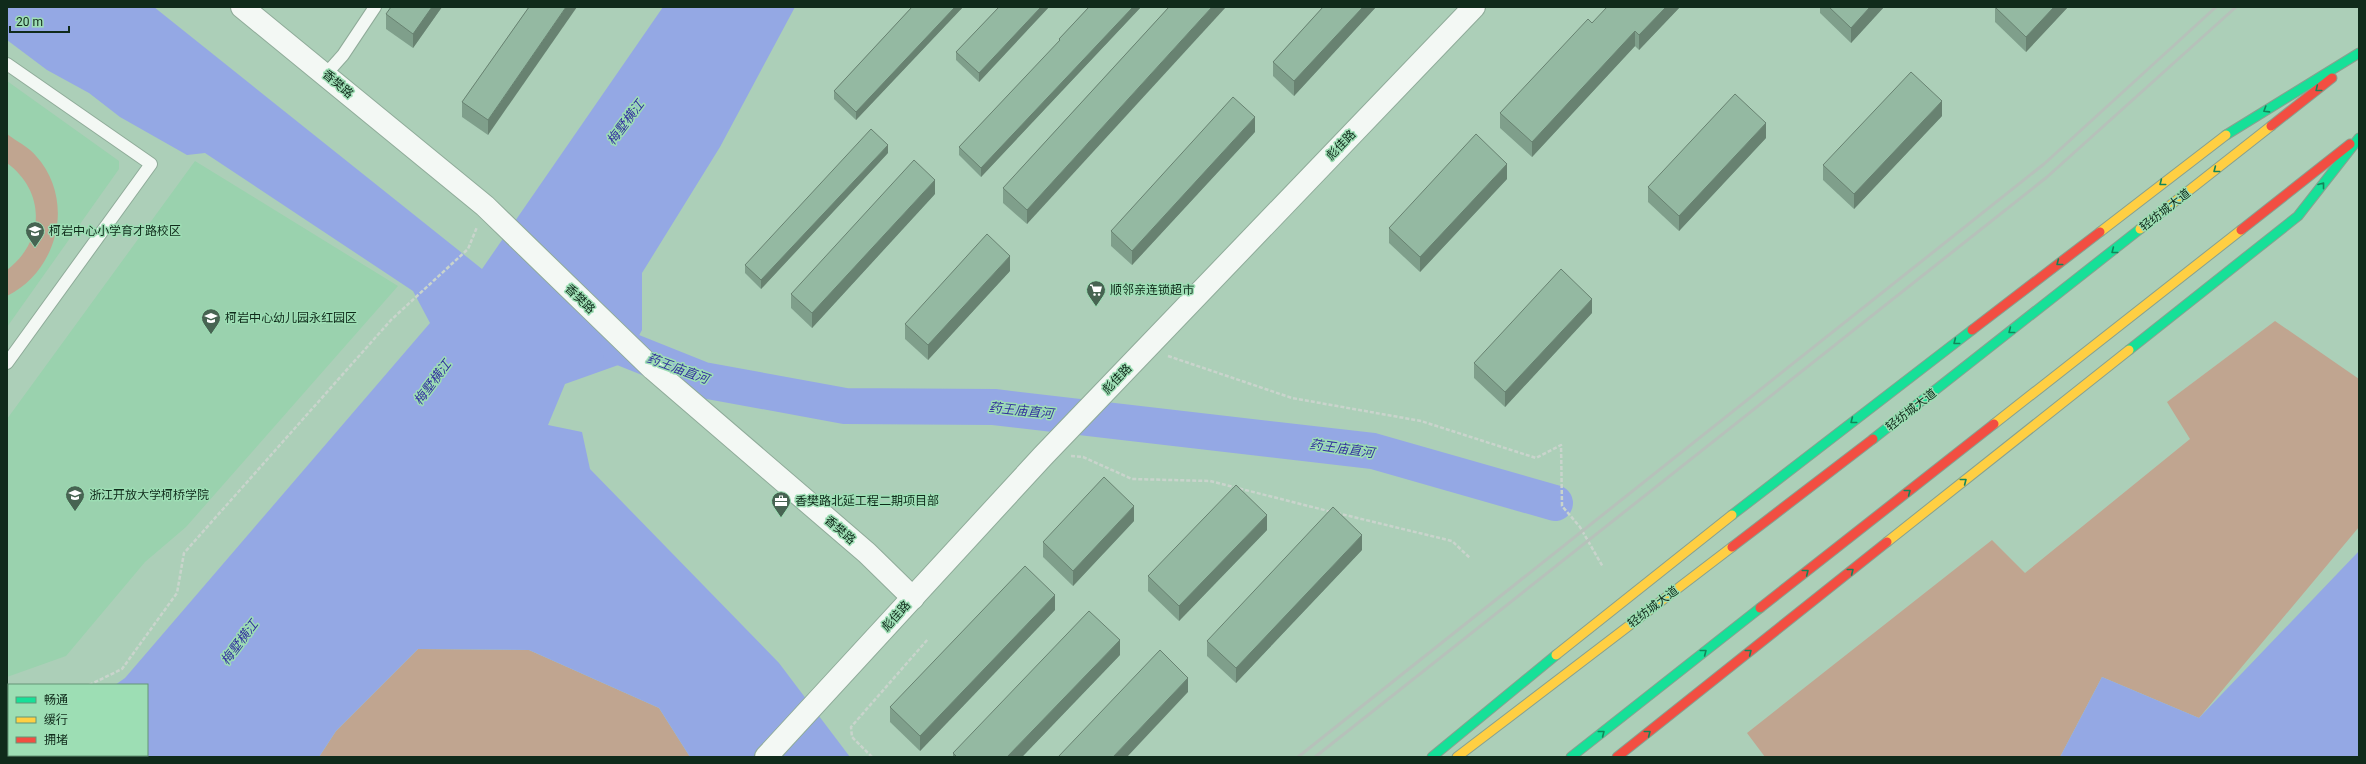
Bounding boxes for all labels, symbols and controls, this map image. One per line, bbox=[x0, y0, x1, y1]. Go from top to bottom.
scale bar bbox=[10, 8, 69, 34]
text: 20 m bbox=[16, 15, 43, 29]
street label: 香樊路 bbox=[320, 67, 356, 101]
one-way arrow bbox=[2315, 85, 2322, 92]
water label: 梅墅横江 bbox=[604, 95, 648, 148]
one-way arrow bbox=[2263, 105, 2270, 112]
street label: 彪佳路 bbox=[1323, 127, 1359, 163]
one-way arrow bbox=[2213, 166, 2220, 173]
one-way arrow bbox=[2160, 179, 2167, 186]
one-way arrow bbox=[2318, 182, 2325, 189]
street label: 轻纺城大道 bbox=[2137, 186, 2193, 234]
school or university icon: 柯岩中心小学育才路校区 bbox=[24, 220, 46, 248]
place label: 柯岩中心小学育才路校区 bbox=[49, 224, 181, 238]
one-way arrow bbox=[2111, 246, 2118, 253]
one-way arrow bbox=[2057, 258, 2064, 265]
supermarket icon: 顺邻亲连锁超市 bbox=[1085, 279, 1107, 307]
street label: 香樊路 bbox=[562, 281, 598, 317]
place label: 顺邻亲连锁超市 bbox=[1110, 283, 1194, 297]
school or university icon: 柯岩中心幼儿园永红园区 bbox=[200, 307, 222, 335]
place label: 柯岩中心幼儿园永红园区 bbox=[225, 311, 357, 325]
one-way arrow bbox=[2009, 326, 2016, 333]
one-way arrow bbox=[1954, 337, 1961, 344]
water label: 药王庙直河 bbox=[645, 350, 714, 388]
water label: 梅墅横江 bbox=[411, 355, 455, 408]
street label: 彪佳路 bbox=[1099, 361, 1135, 397]
street label: 轻纺城大道 bbox=[1883, 386, 1939, 434]
water label: 药王庙直河 bbox=[988, 400, 1057, 422]
one-way arrow bbox=[1851, 417, 1858, 424]
water label: 药王庙直河 bbox=[1309, 437, 1378, 461]
one-way arrow bbox=[1959, 479, 1966, 486]
school or university icon: 浙江开放大学柯桥学院 bbox=[64, 484, 86, 512]
place label: 浙江开放大学柯桥学院 bbox=[89, 488, 209, 502]
one-way arrow bbox=[1904, 489, 1911, 496]
office icon: 香樊路北延工程二期项目部 bbox=[770, 490, 792, 518]
place label: 香樊路北延工程二期项目部 bbox=[795, 494, 939, 508]
street label: 香樊路 bbox=[822, 513, 858, 547]
one-way arrow bbox=[1847, 569, 1854, 576]
one-way arrow bbox=[1802, 570, 1809, 577]
street label: 轻纺城大道 bbox=[1625, 583, 1681, 631]
street label: 彪佳路 bbox=[879, 598, 913, 634]
water label: 梅墅横江 bbox=[218, 615, 262, 668]
one-way arrow bbox=[1699, 650, 1706, 657]
one-way arrow bbox=[1745, 650, 1752, 657]
legend bbox=[8, 684, 148, 756]
text: 畅通 bbox=[44, 693, 68, 707]
text: 缓行 bbox=[44, 713, 68, 727]
one-way arrow bbox=[1643, 730, 1650, 737]
one-way arrow bbox=[1597, 731, 1604, 738]
text: 拥堵 bbox=[44, 733, 68, 747]

